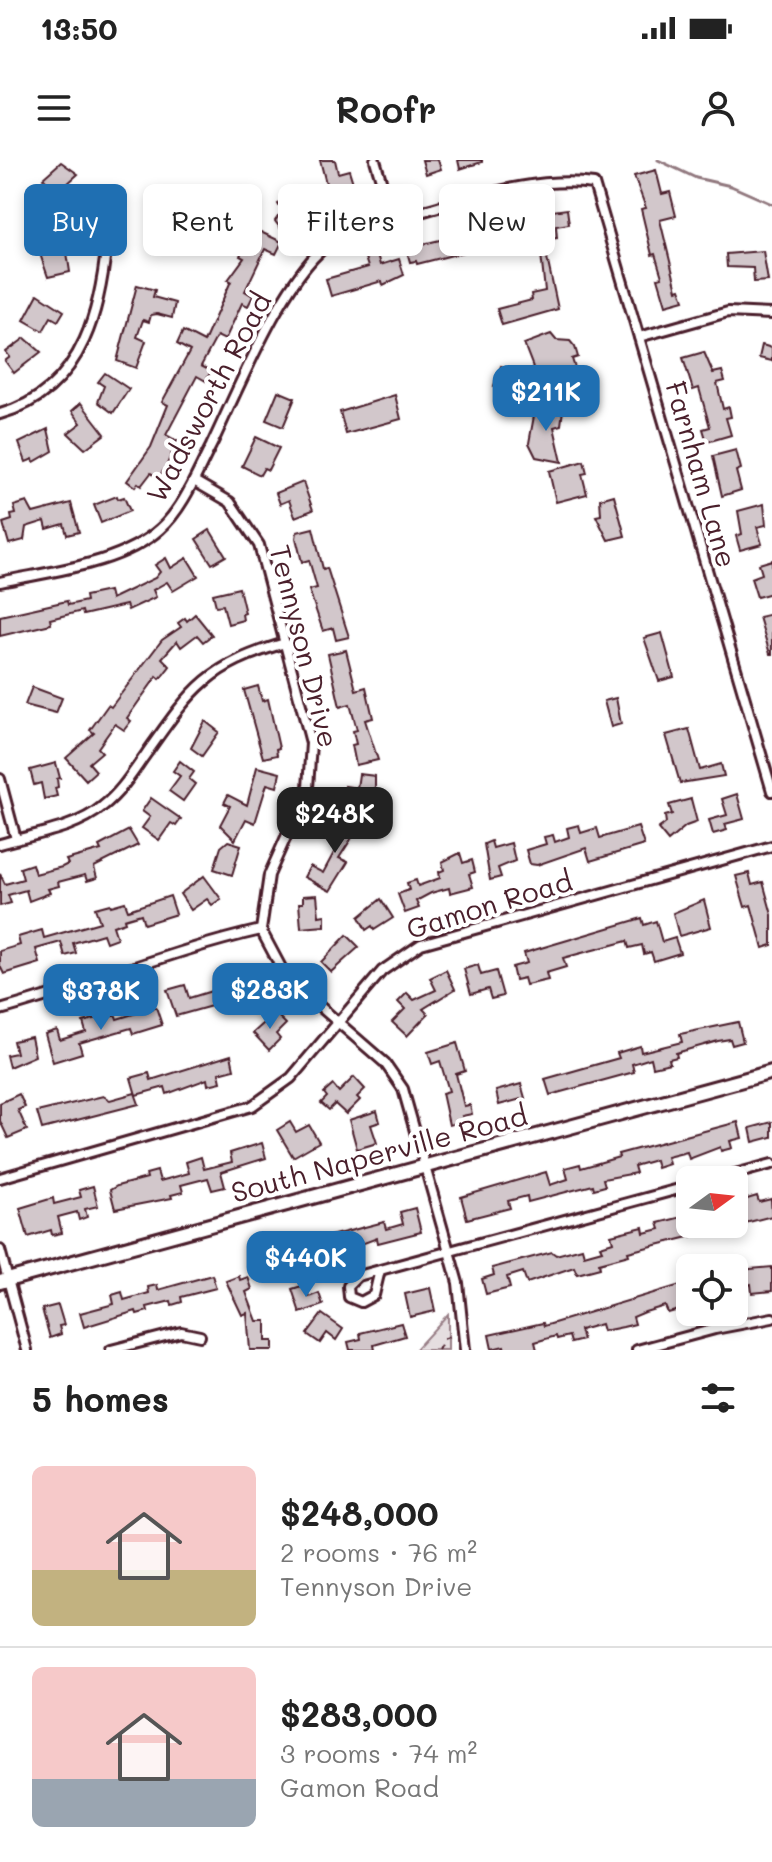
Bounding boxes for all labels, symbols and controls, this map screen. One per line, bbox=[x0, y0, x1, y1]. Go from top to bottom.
text: 13:50 bbox=[40, 8, 118, 48]
text: Roofr bbox=[335, 85, 437, 132]
icon: menu bbox=[32, 86, 76, 130]
icon: person bbox=[696, 86, 740, 130]
chip: Buy bbox=[24, 184, 127, 256]
chip: Rent bbox=[143, 184, 262, 256]
chip: Filters bbox=[278, 184, 423, 256]
chip: New bbox=[439, 184, 555, 256]
street label: Wadsworth Road bbox=[138, 286, 278, 508]
pin: $211K bbox=[490, 365, 602, 433]
text: $211K bbox=[511, 374, 581, 408]
street label: Farnham Lane bbox=[658, 377, 746, 571]
street label: Tennyson Drive bbox=[262, 541, 348, 751]
pin: $248K bbox=[279, 787, 391, 855]
text: $248K bbox=[295, 796, 375, 830]
street label: Gamon Road bbox=[402, 862, 576, 946]
pin: $283K bbox=[214, 963, 326, 1031]
pin: $378K bbox=[45, 964, 157, 1032]
text: $283K bbox=[230, 972, 310, 1006]
text: $378K bbox=[61, 973, 141, 1007]
street label: South Naperville Road bbox=[227, 1096, 531, 1210]
north arrow bbox=[676, 1166, 748, 1238]
map controls bbox=[676, 1166, 748, 1326]
pin: $440K bbox=[250, 1231, 362, 1299]
text: $440K bbox=[265, 1240, 347, 1274]
button: locate bbox=[676, 1254, 748, 1326]
text: 5 homes bbox=[32, 1376, 169, 1421]
icon: filters bbox=[696, 1376, 740, 1420]
text: $248,000 bbox=[280, 1490, 439, 1535]
icon: home bbox=[96, 1498, 192, 1594]
text: 2 rooms · 76 m² bbox=[280, 1535, 477, 1569]
text: Tennyson Drive bbox=[280, 1569, 472, 1603]
text: $283,000 bbox=[280, 1691, 438, 1736]
icon: home bbox=[96, 1699, 192, 1795]
text: 3 rooms · 74 m² bbox=[280, 1736, 477, 1770]
text: Gamon Road bbox=[280, 1770, 439, 1804]

